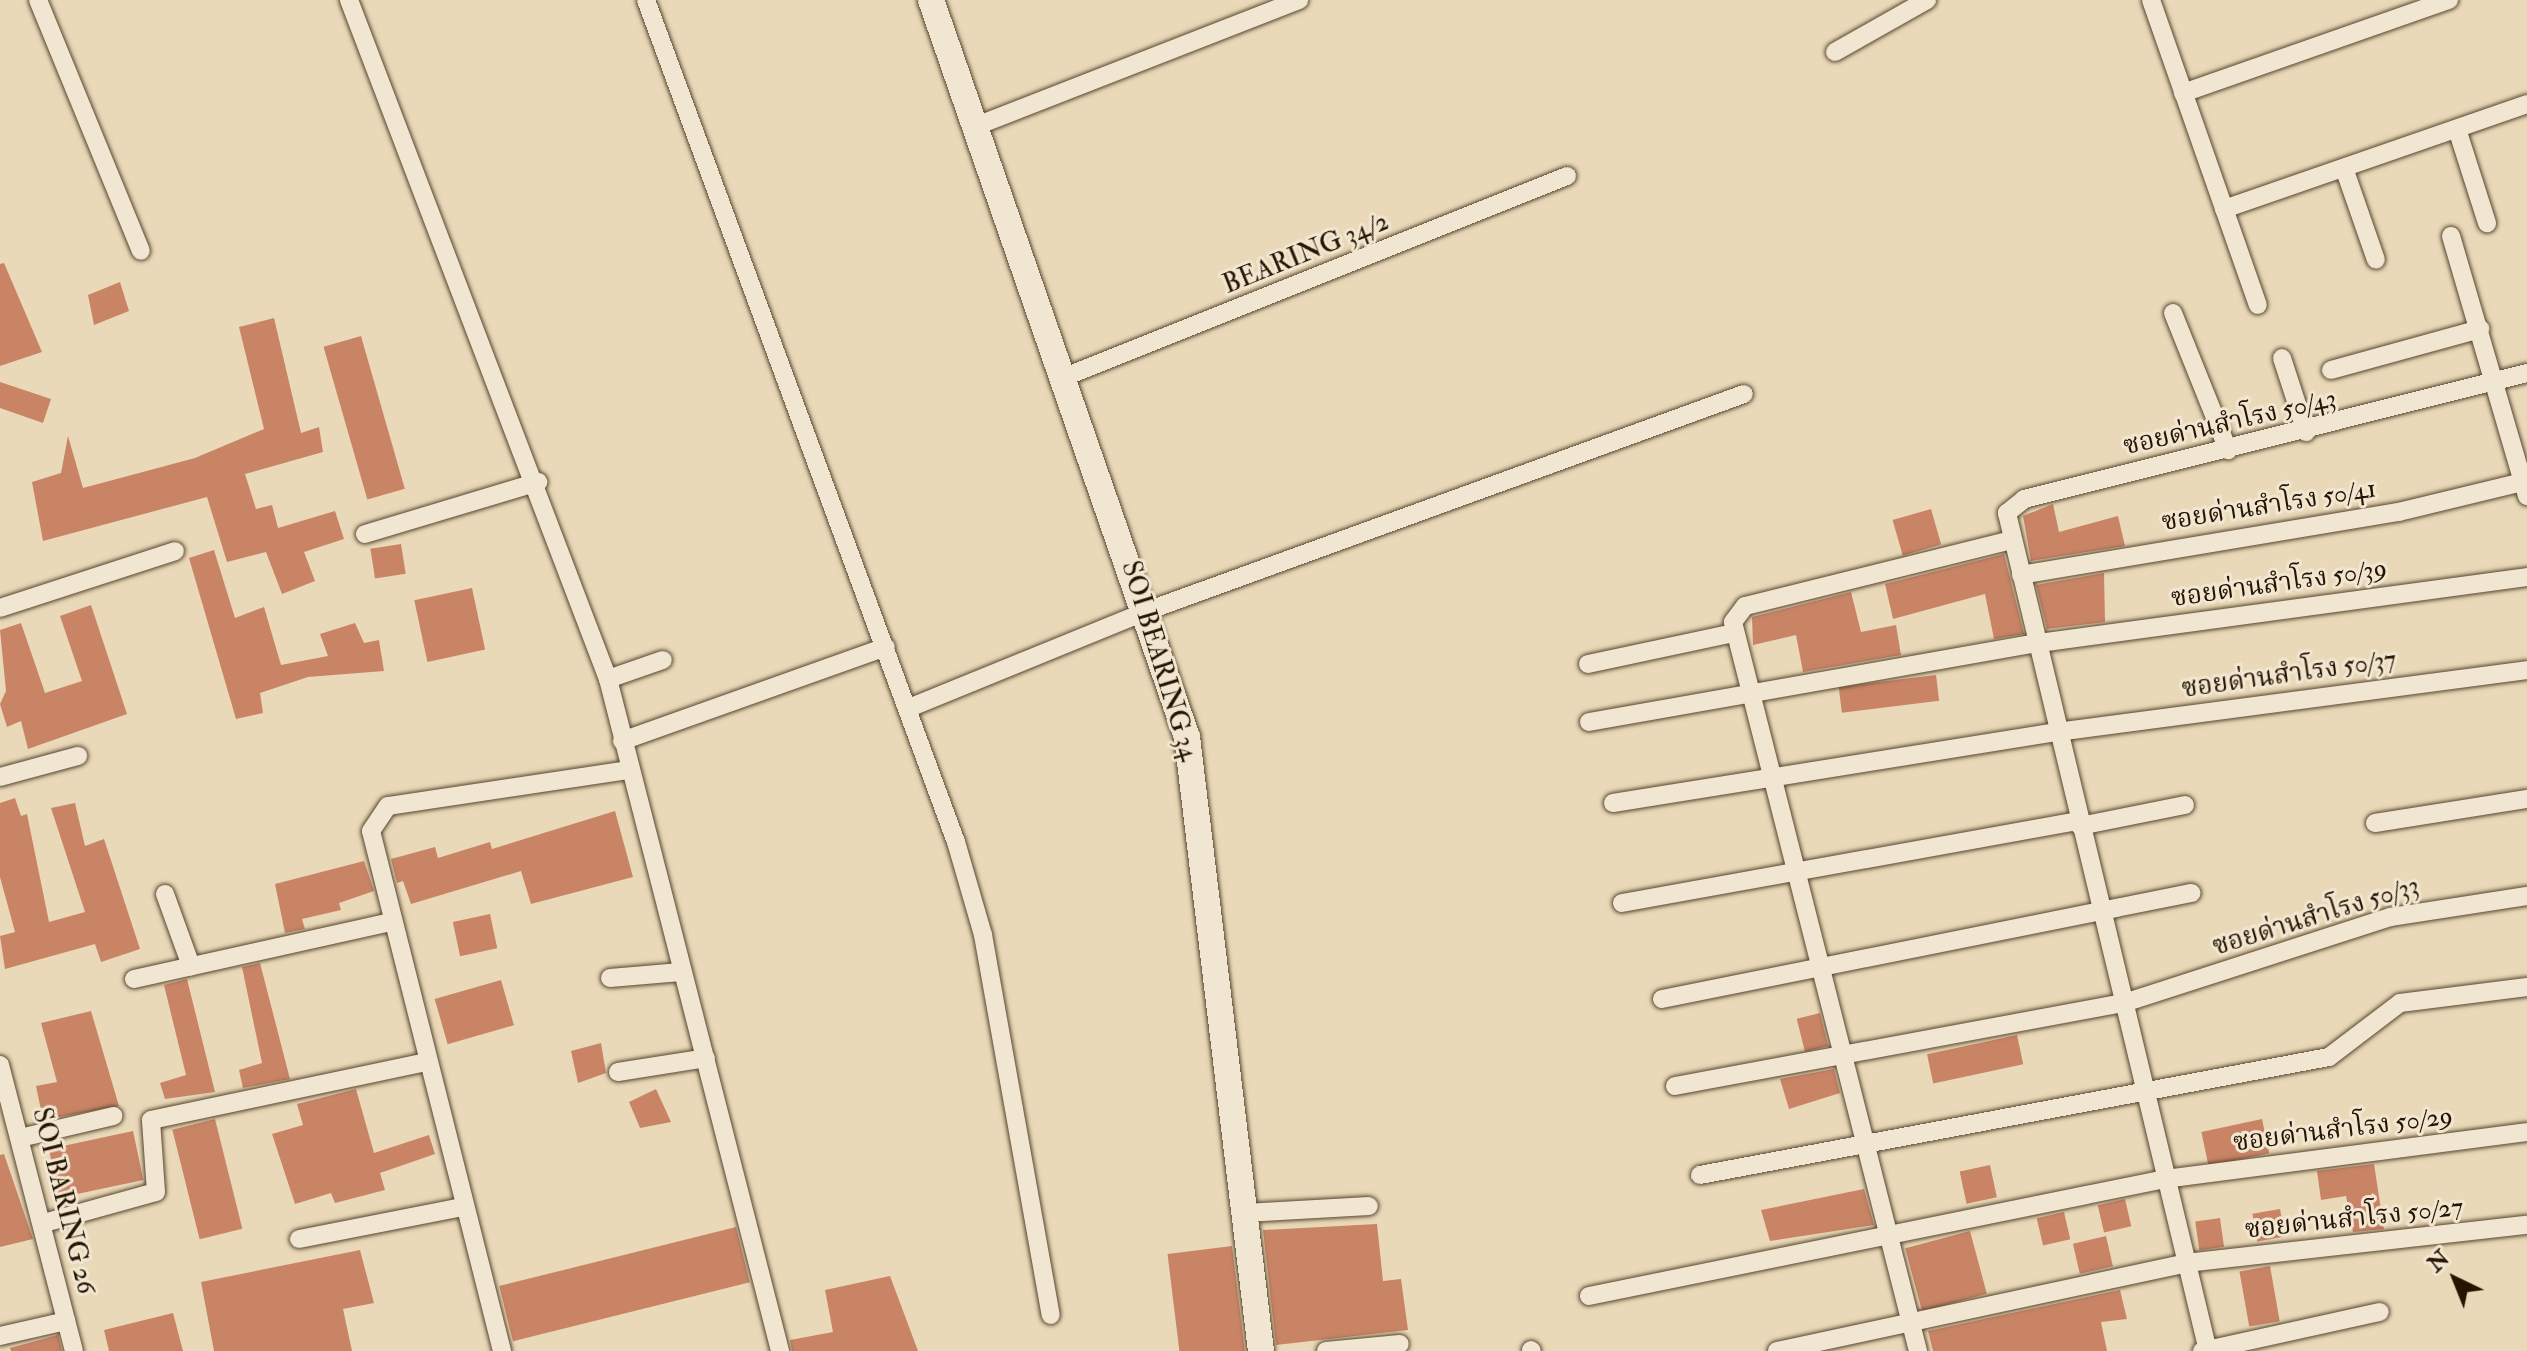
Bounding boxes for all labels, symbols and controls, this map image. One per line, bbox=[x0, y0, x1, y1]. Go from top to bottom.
street label: BEARING 34/2 bbox=[1219, 207, 1393, 301]
street label: ซอยด่านสำโรง 50/43 bbox=[2120, 383, 2340, 463]
street label: ซอยด่านสำโรง 50/41 bbox=[2159, 474, 2379, 538]
street label: ซอยด่านสำโรง 50/39 bbox=[2169, 553, 2389, 615]
street label: SOI BEARING 34 bbox=[1114, 558, 1204, 764]
street label: ซอยด่านสำโรง 50/37 bbox=[2180, 645, 2398, 705]
street label: ซอยด่านสำโรง 50/33 bbox=[2209, 871, 2423, 963]
street label: ซอยด่านสำโรง 50/29 bbox=[2232, 1101, 2454, 1159]
street label: SOI BARING 26 bbox=[25, 1105, 101, 1297]
street label: ซอยด่านสำโรง 50/27 bbox=[2243, 1192, 2465, 1246]
north arrow bbox=[2415, 1239, 2495, 1319]
text: N bbox=[2422, 1244, 2455, 1278]

